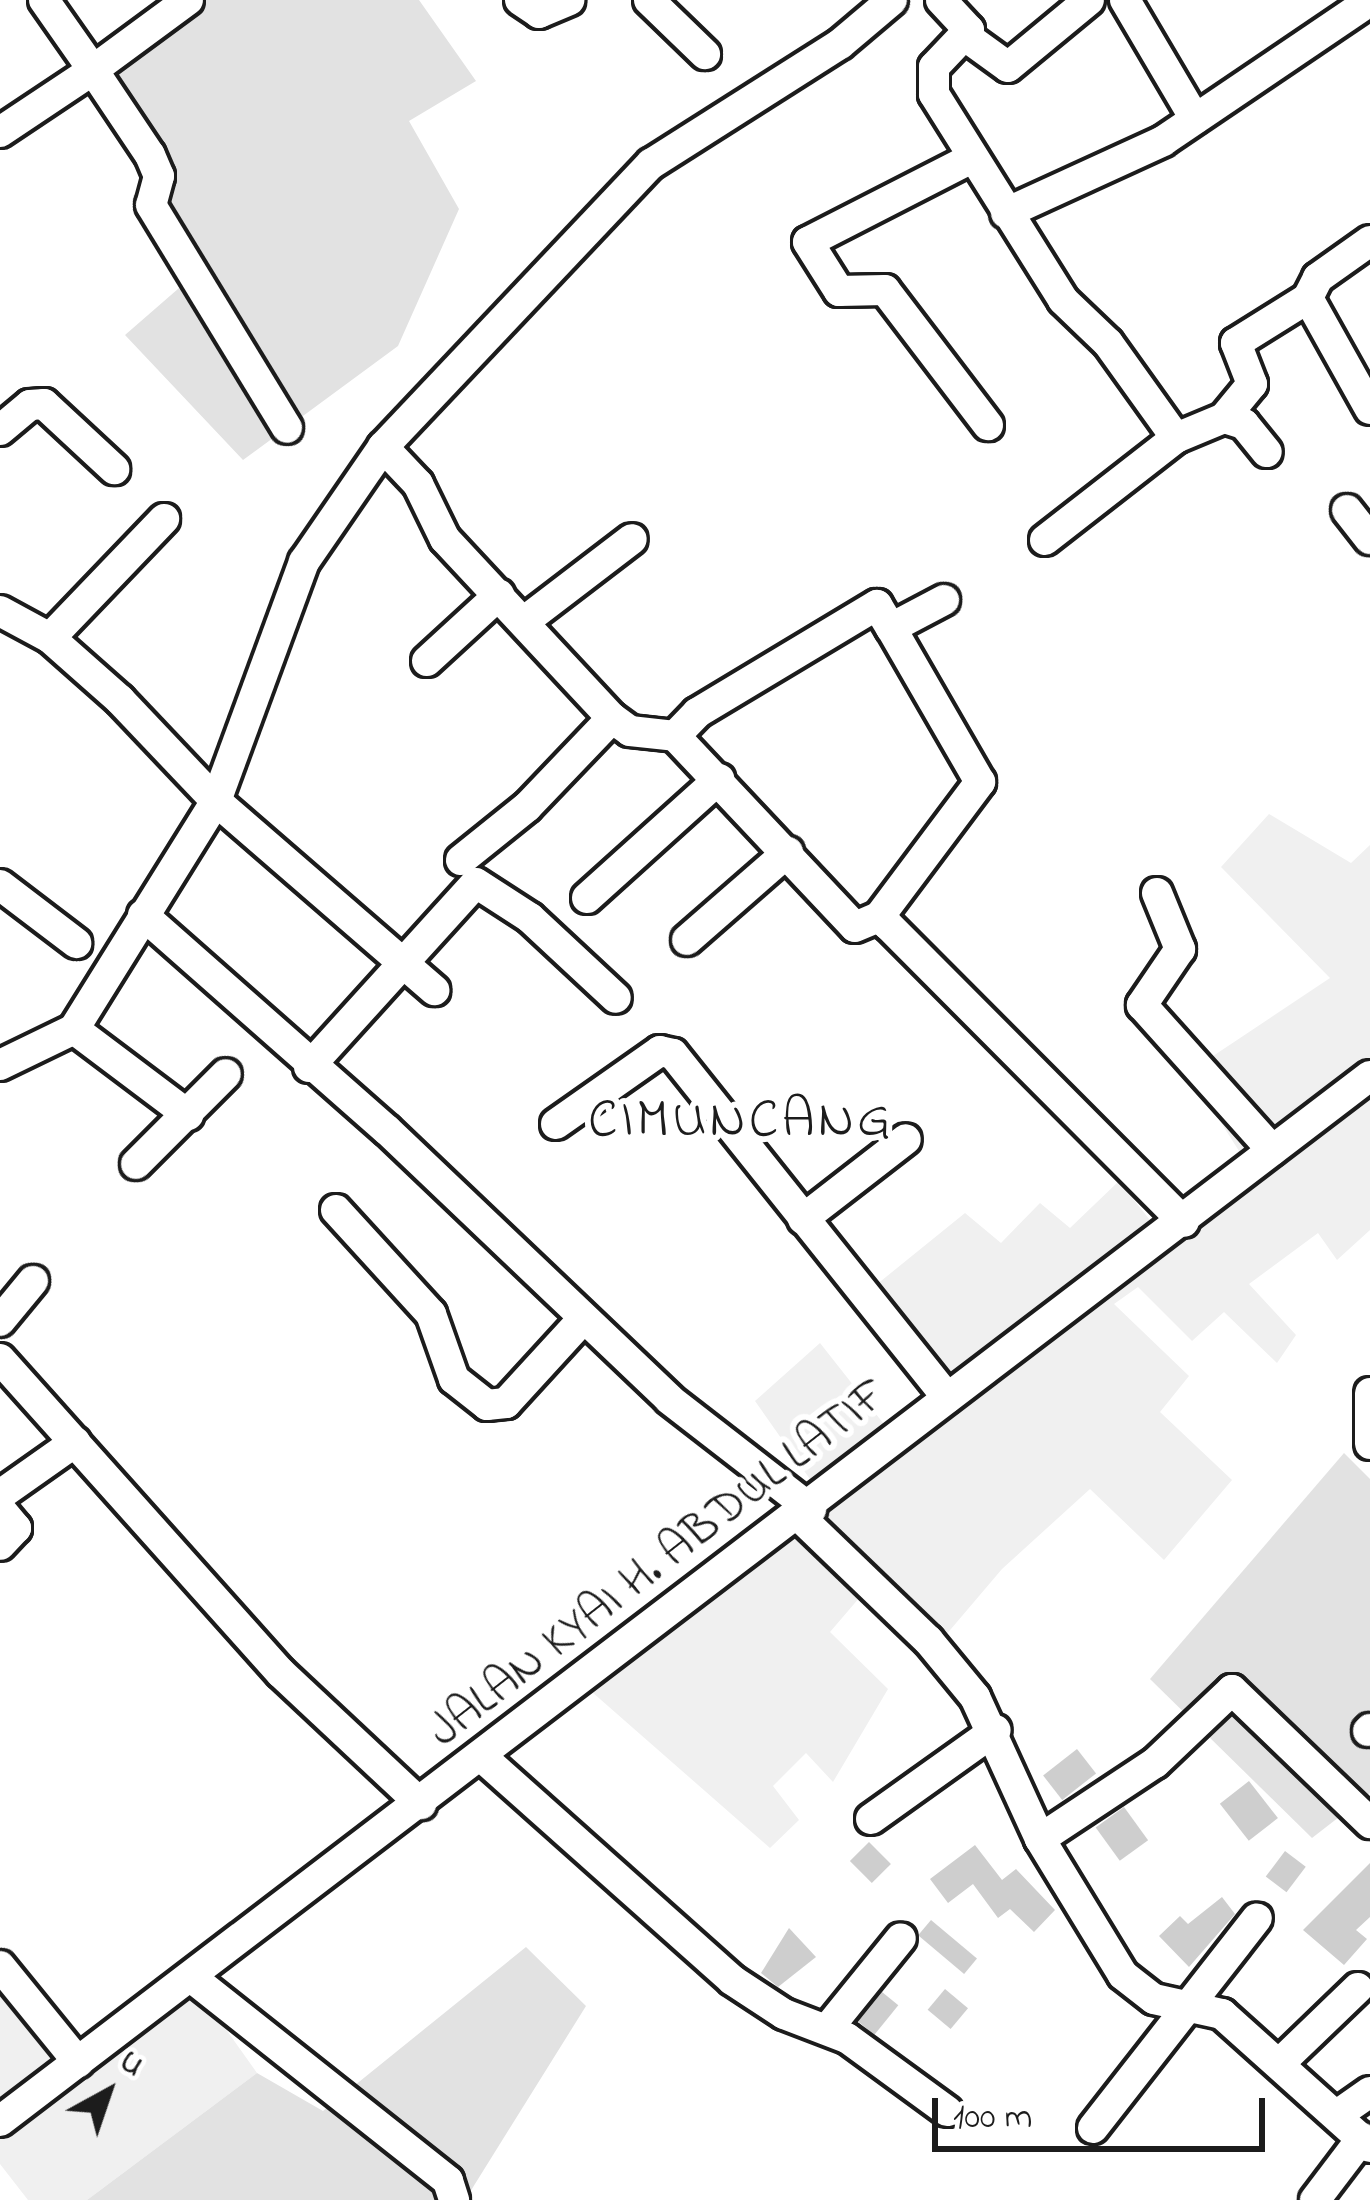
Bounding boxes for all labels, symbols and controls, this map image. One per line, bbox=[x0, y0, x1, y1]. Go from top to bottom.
district label: CIMUNCANG bbox=[588, 1090, 894, 1154]
street label: JALAN KYAI H. ABDUL LATIF bbox=[418, 1367, 900, 1761]
north arrow bbox=[48, 2032, 168, 2152]
text: U bbox=[108, 2039, 155, 2090]
scale bar bbox=[938, 2074, 1271, 2148]
text: 100 m bbox=[953, 2092, 1033, 2145]

